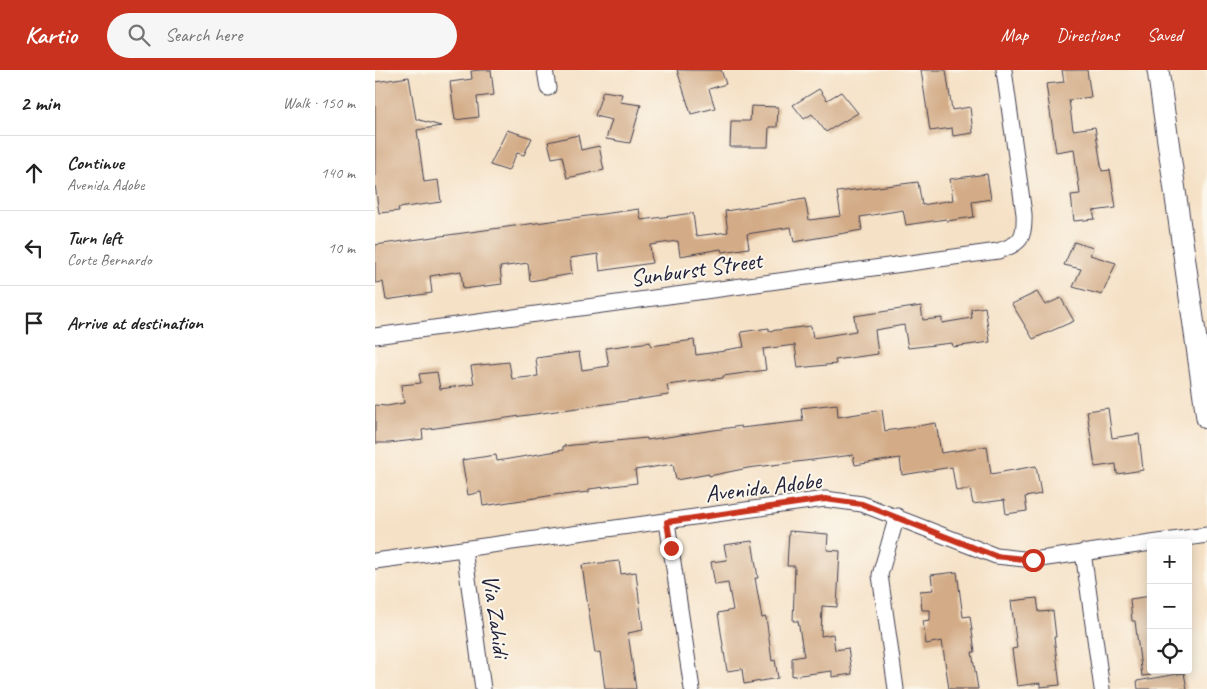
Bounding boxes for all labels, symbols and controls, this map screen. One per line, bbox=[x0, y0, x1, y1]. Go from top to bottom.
search box bbox=[107, 13, 457, 58]
text: Kartio bbox=[25, 20, 77, 50]
icon: search bbox=[125, 21, 153, 49]
text: Search here bbox=[165, 23, 242, 47]
text: Map bbox=[1001, 24, 1028, 46]
text: Directions bbox=[1056, 24, 1119, 46]
text: Saved bbox=[1147, 24, 1182, 46]
text: 2 min bbox=[20, 90, 60, 116]
text: Walk · 150 m bbox=[283, 93, 355, 113]
text: Continue bbox=[67, 151, 124, 175]
icon: ahead bbox=[20, 159, 48, 187]
text: 140 m bbox=[321, 163, 355, 183]
text: Avenida Adobe bbox=[67, 175, 145, 195]
text: Turn left bbox=[67, 226, 122, 250]
icon: left bbox=[20, 234, 48, 262]
text: 10 m bbox=[328, 238, 355, 258]
street label: Sunburst Street bbox=[628, 245, 766, 293]
text: Corte Bernardo bbox=[67, 250, 151, 270]
icon: arrive bbox=[20, 309, 48, 337]
text: Arrive at destination bbox=[67, 311, 203, 335]
street label: Avenida Adobe bbox=[703, 465, 825, 509]
route end bbox=[660, 537, 683, 560]
map controls bbox=[1147, 539, 1192, 674]
button: + bbox=[1147, 539, 1192, 584]
route start bbox=[1022, 549, 1045, 572]
street label: Via Zahidi bbox=[475, 573, 517, 662]
button: − bbox=[1147, 584, 1192, 629]
button: locate bbox=[1147, 629, 1192, 674]

